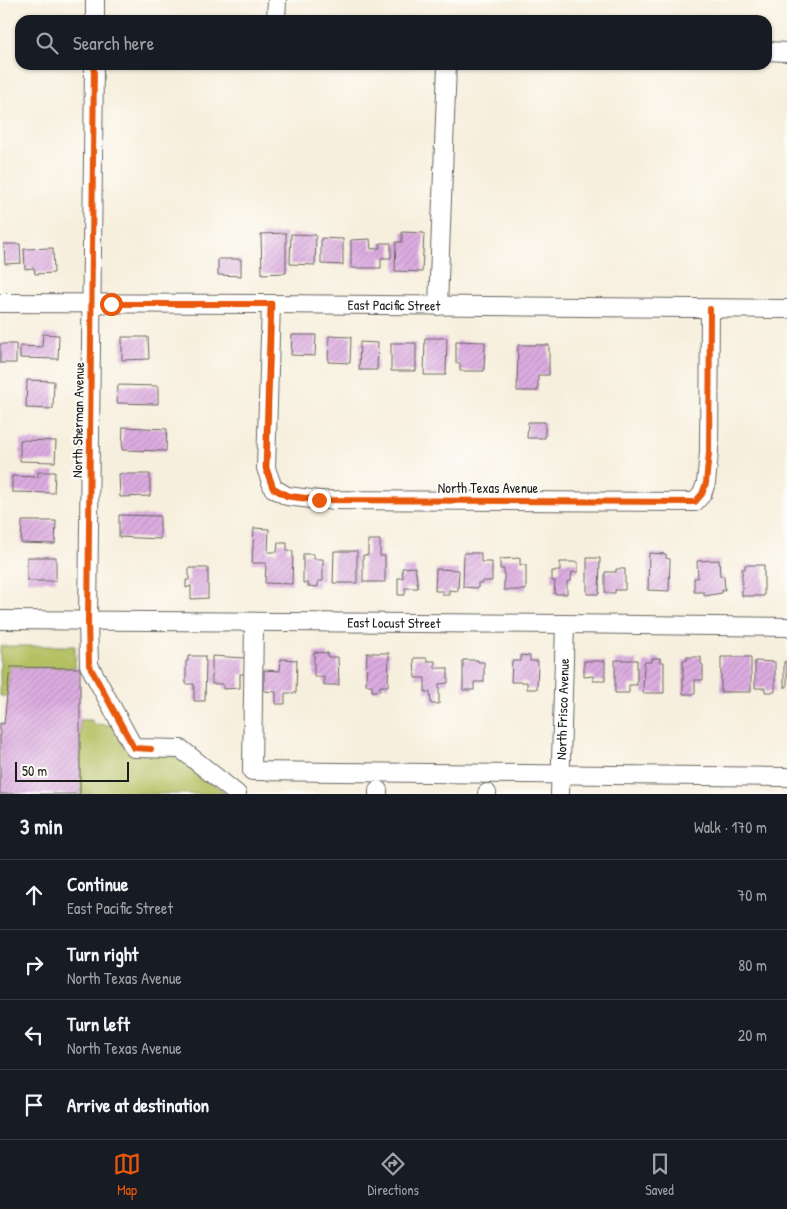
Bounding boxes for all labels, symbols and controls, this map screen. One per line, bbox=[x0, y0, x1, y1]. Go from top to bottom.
search box bbox=[15, 15, 772, 70]
icon: search bbox=[33, 29, 61, 57]
text: Search here bbox=[73, 30, 154, 56]
route start bbox=[100, 293, 123, 316]
street label: East Pacific Street bbox=[347, 295, 441, 315]
street label: North Sherman Avenue bbox=[67, 362, 88, 478]
street label: North Texas Avenue bbox=[438, 478, 539, 497]
route end bbox=[308, 489, 331, 512]
street label: East Locust Street bbox=[347, 612, 441, 632]
street label: North Frisco Avenue bbox=[551, 658, 573, 760]
scale bar bbox=[15, 759, 129, 782]
text: 50 m bbox=[22, 761, 47, 780]
text: 3 min bbox=[20, 812, 63, 841]
text: Walk · 170 m bbox=[694, 816, 767, 838]
text: Continue bbox=[67, 871, 128, 897]
icon: ahead bbox=[20, 881, 48, 909]
text: 70 m bbox=[737, 884, 767, 906]
text: East Pacific Street bbox=[67, 897, 173, 919]
text: Turn right bbox=[67, 941, 138, 967]
icon: right bbox=[20, 951, 48, 979]
text: 80 m bbox=[738, 954, 767, 976]
text: North Texas Avenue bbox=[67, 967, 182, 989]
text: Turn left bbox=[67, 1011, 130, 1037]
icon: left bbox=[20, 1021, 48, 1049]
text: 20 m bbox=[738, 1024, 767, 1046]
text: North Texas Avenue bbox=[67, 1037, 182, 1059]
icon: arrive bbox=[20, 1091, 48, 1119]
text: Arrive at destination bbox=[67, 1092, 209, 1118]
tab: Map bbox=[113, 1150, 141, 1199]
tab: Directions bbox=[367, 1150, 419, 1199]
tab: Saved bbox=[645, 1150, 674, 1199]

